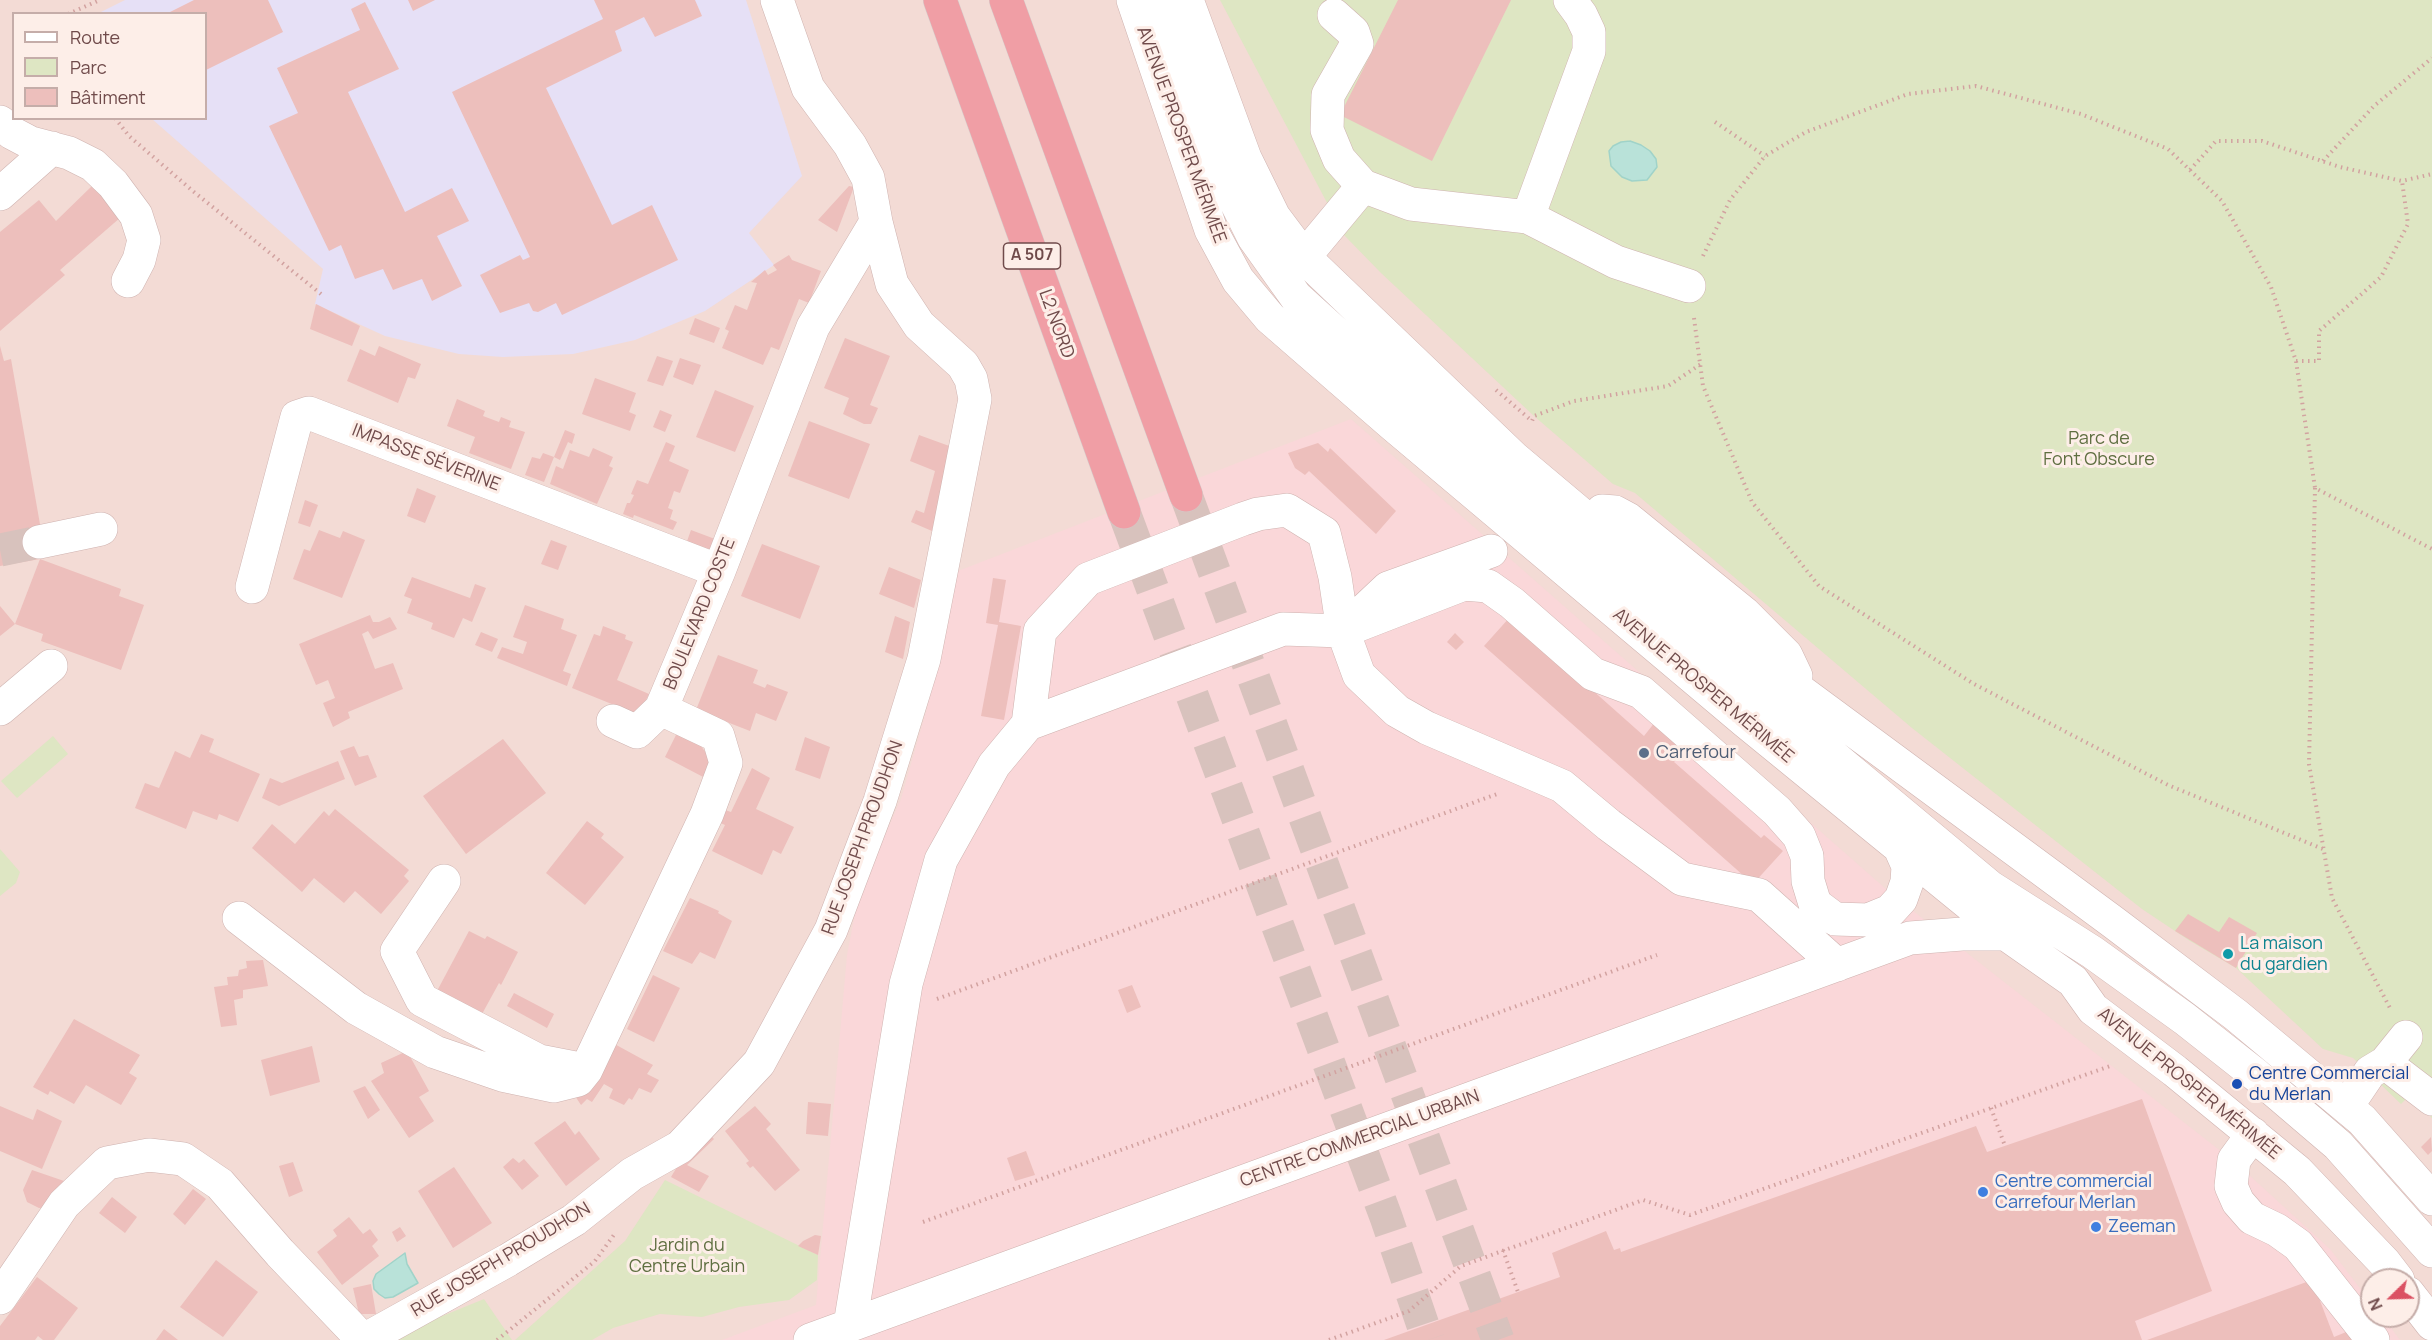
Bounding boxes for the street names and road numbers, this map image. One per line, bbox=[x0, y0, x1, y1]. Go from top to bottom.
street label: AVENUE PROSPER MÉRIMÉE bbox=[1132, 24, 1230, 246]
road number: A 507 bbox=[1004, 243, 1060, 269]
street label: L2 NORD bbox=[1034, 287, 1078, 361]
street label: IMPASSE SÉVERINE bbox=[349, 420, 503, 496]
street label: BOULEVARD COSTE bbox=[660, 535, 740, 693]
street label: AVENUE PROSPER MÉRIMÉE bbox=[1608, 604, 1798, 768]
street label: RUE JOSEPH PROUDHON bbox=[818, 738, 908, 938]
street label: AVENUE PROSPER MÉRIMÉE bbox=[2093, 1004, 2285, 1164]
street label: CENTRE COMMERCIAL URBAIN bbox=[1237, 1086, 1483, 1192]
street label: RUE JOSEPH PROUDHON bbox=[408, 1198, 594, 1322]

